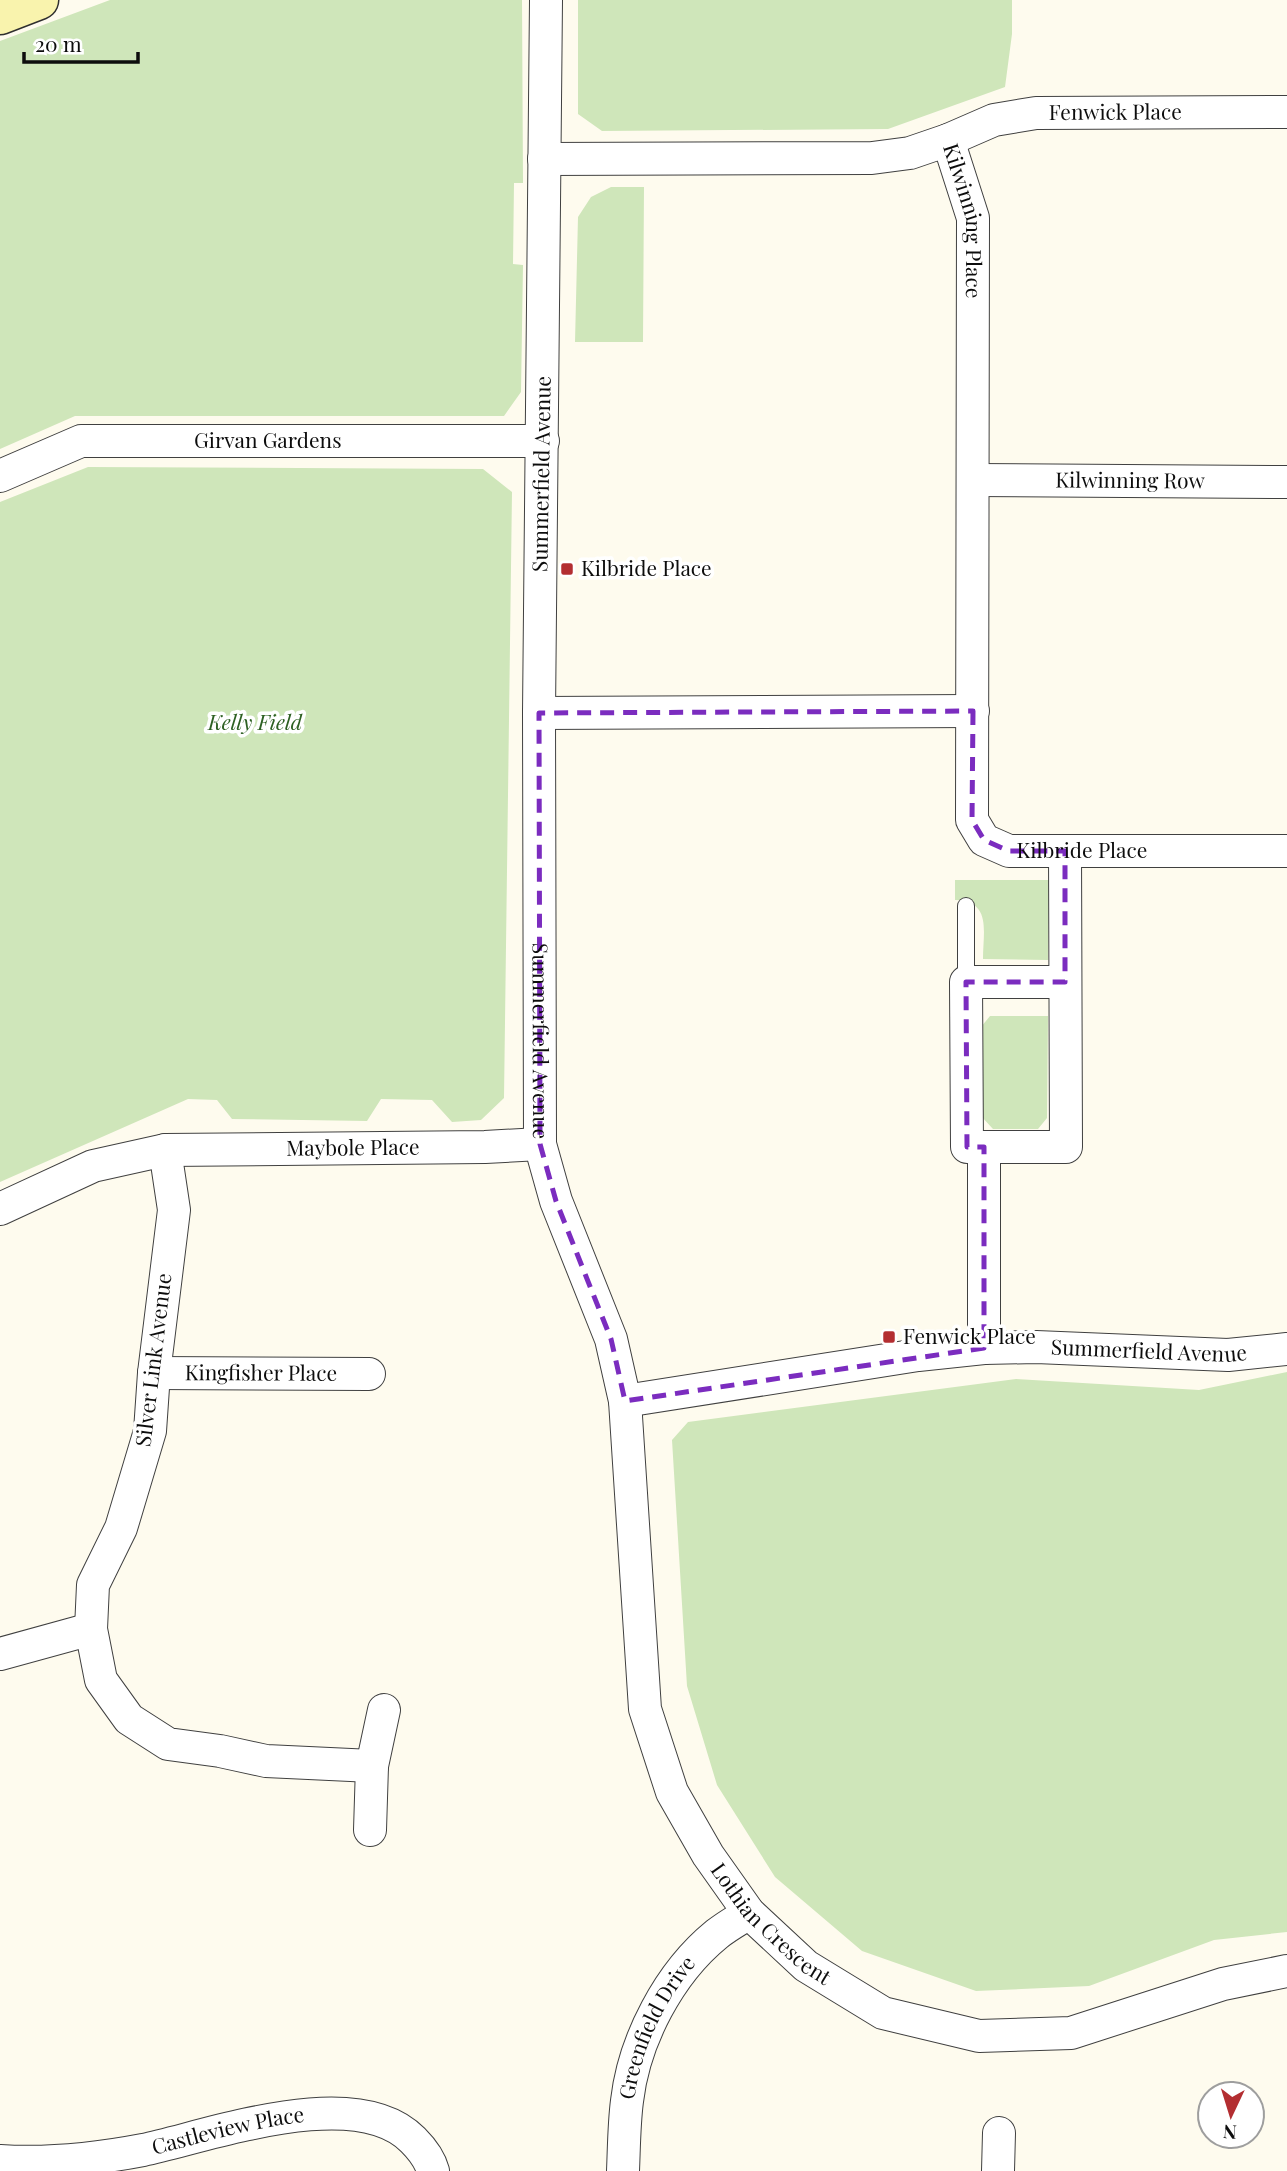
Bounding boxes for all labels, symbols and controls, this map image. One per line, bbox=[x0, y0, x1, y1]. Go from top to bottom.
scale bar bbox=[24, 21, 138, 65]
text: 20 m bbox=[35, 29, 82, 57]
street label: Fenwick Place bbox=[1049, 96, 1182, 125]
street label: Kilwinning Place bbox=[938, 140, 989, 298]
street label: Summerfield Avenue bbox=[524, 376, 556, 572]
street label: Girvan Gardens bbox=[194, 425, 342, 453]
street label: Kilwinning Row bbox=[1055, 465, 1206, 493]
place label: Kilbride Place bbox=[581, 553, 712, 581]
marker: Kilbride Place bbox=[559, 561, 575, 577]
park label: Kelly Field bbox=[207, 707, 303, 735]
street label: Kilbride Place bbox=[1017, 835, 1147, 863]
street label: Summerfield Avenue bbox=[528, 943, 556, 1139]
street label: Maybole Place bbox=[286, 1132, 420, 1161]
street label: Silver Link Avenue bbox=[127, 1271, 177, 1448]
place label: Fenwick Place bbox=[903, 1321, 1036, 1349]
marker: Fenwick Place bbox=[881, 1329, 897, 1345]
street label: Summerfield Avenue bbox=[1050, 1332, 1248, 1367]
street label: Kingfisher Place bbox=[185, 1357, 337, 1386]
street label: Lothian Crescent bbox=[706, 1856, 837, 1990]
street label: Greenfield Drive bbox=[611, 1949, 700, 2101]
north arrow bbox=[1196, 2080, 1266, 2150]
street label: Castleview Place bbox=[148, 2099, 305, 2160]
text: N bbox=[1222, 2119, 1237, 2146]

